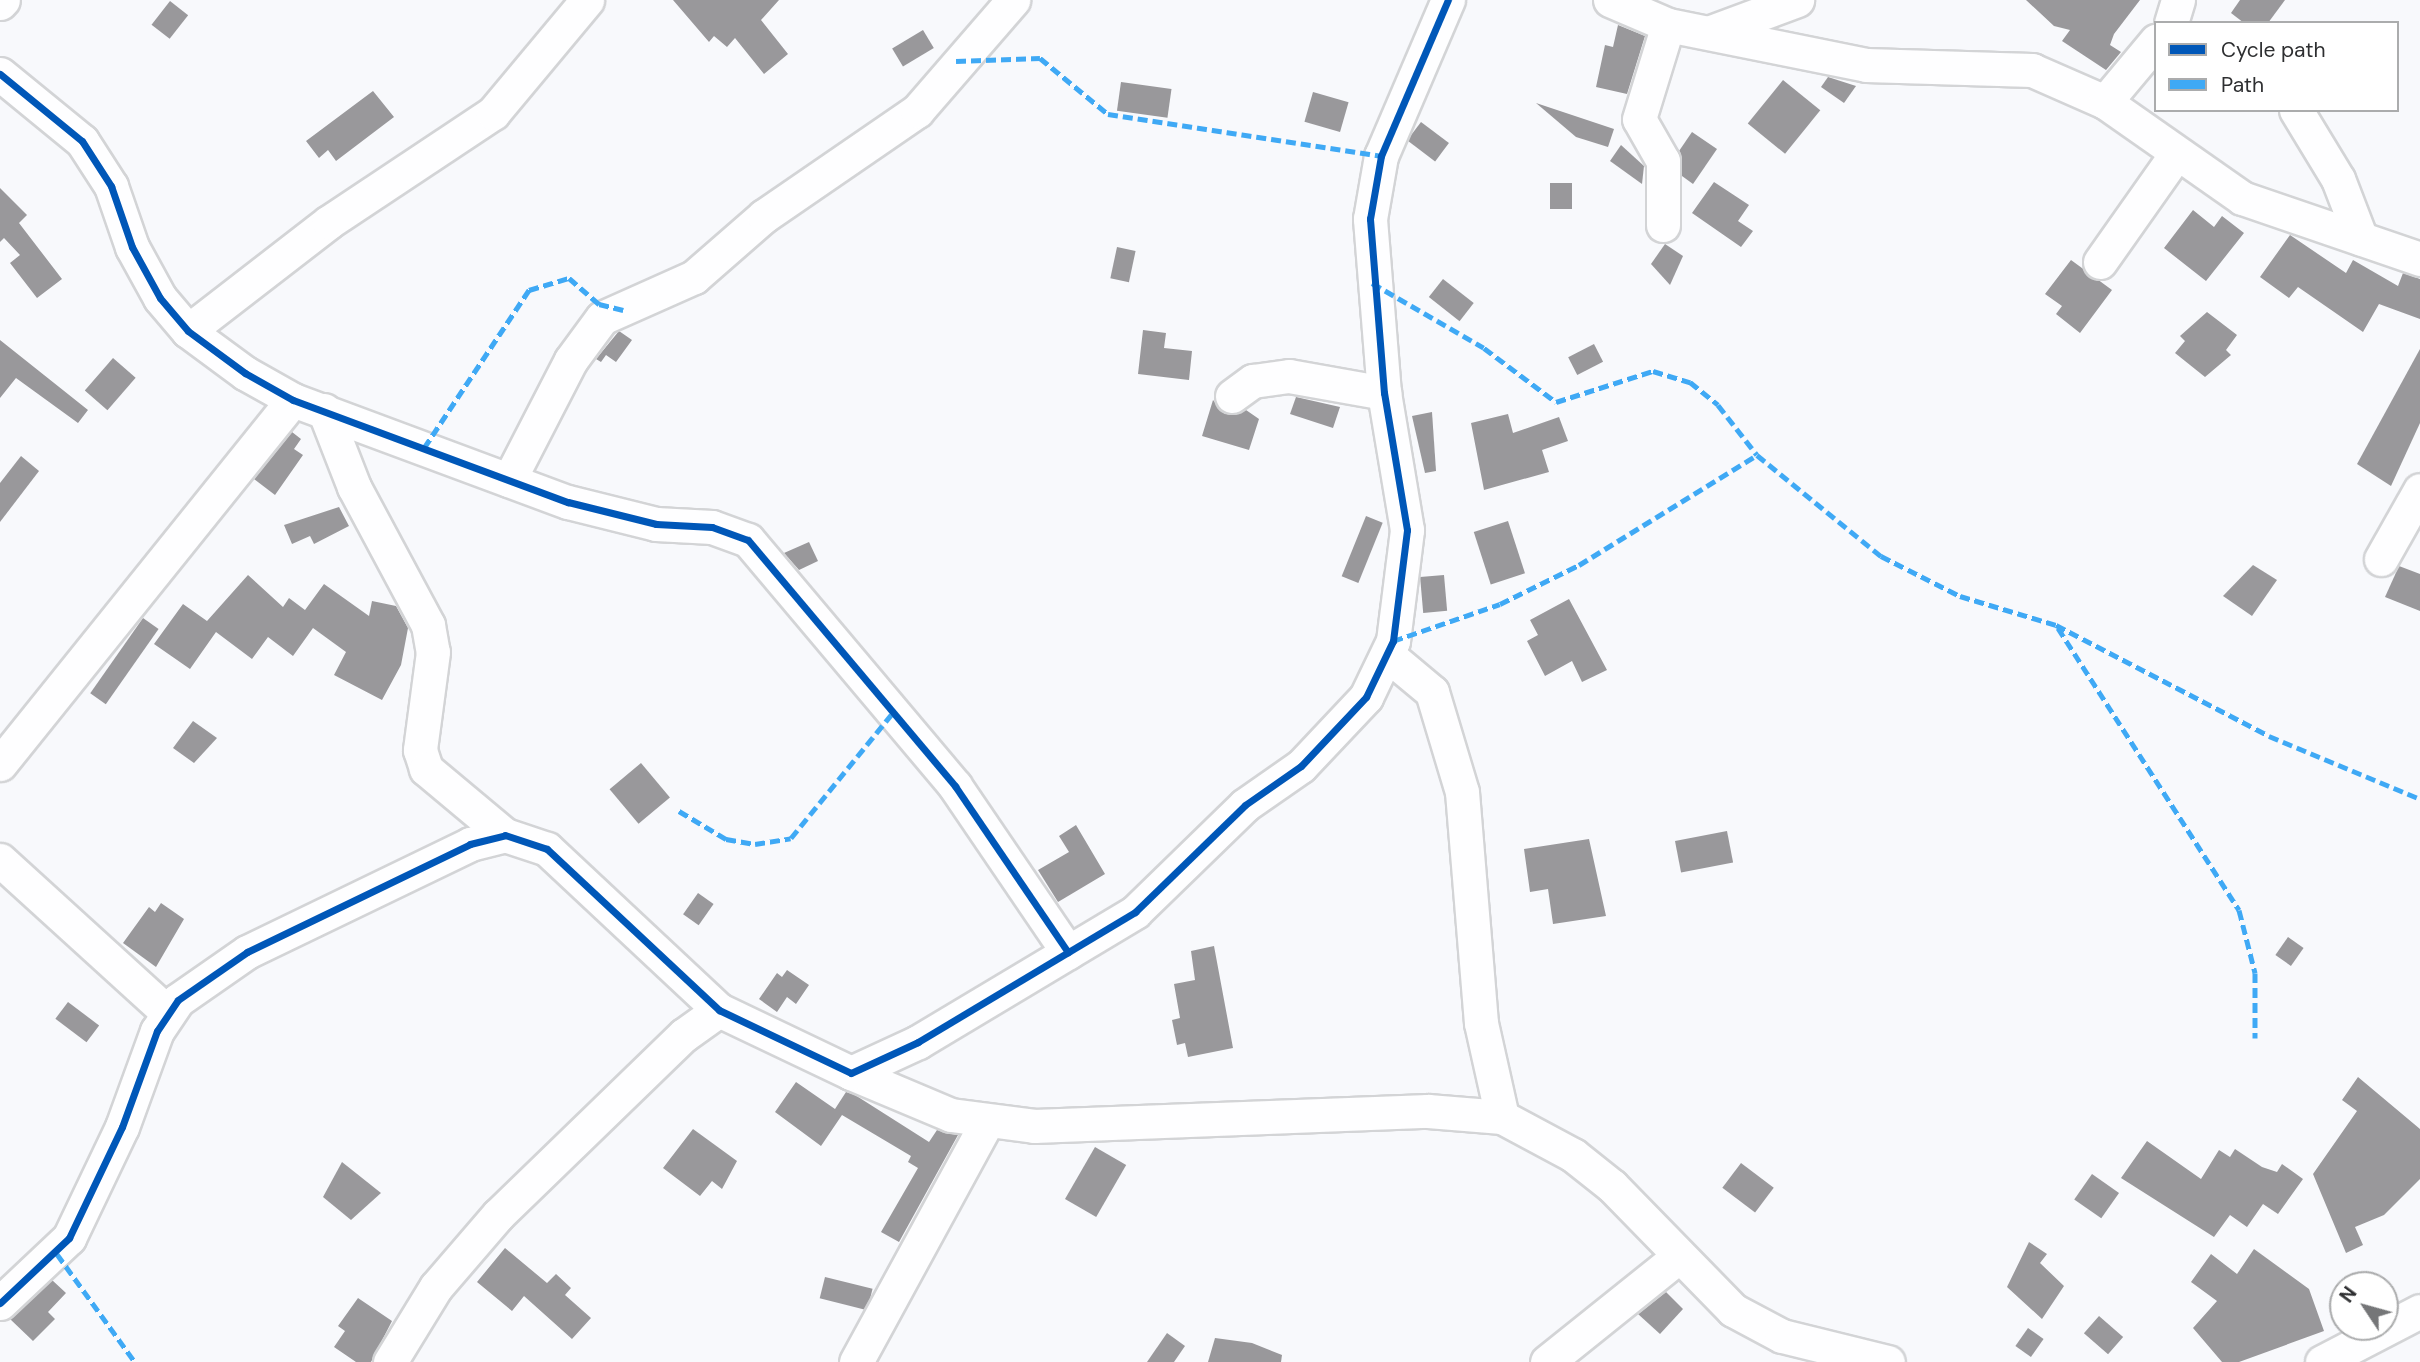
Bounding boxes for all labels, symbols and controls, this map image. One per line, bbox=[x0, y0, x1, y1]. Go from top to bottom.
legend bbox=[2154, 21, 2399, 112]
text: Cycle path bbox=[2221, 36, 2326, 64]
text: Path bbox=[2221, 71, 2264, 99]
north arrow bbox=[2329, 1271, 2399, 1341]
text: N bbox=[2334, 1282, 2362, 1307]

